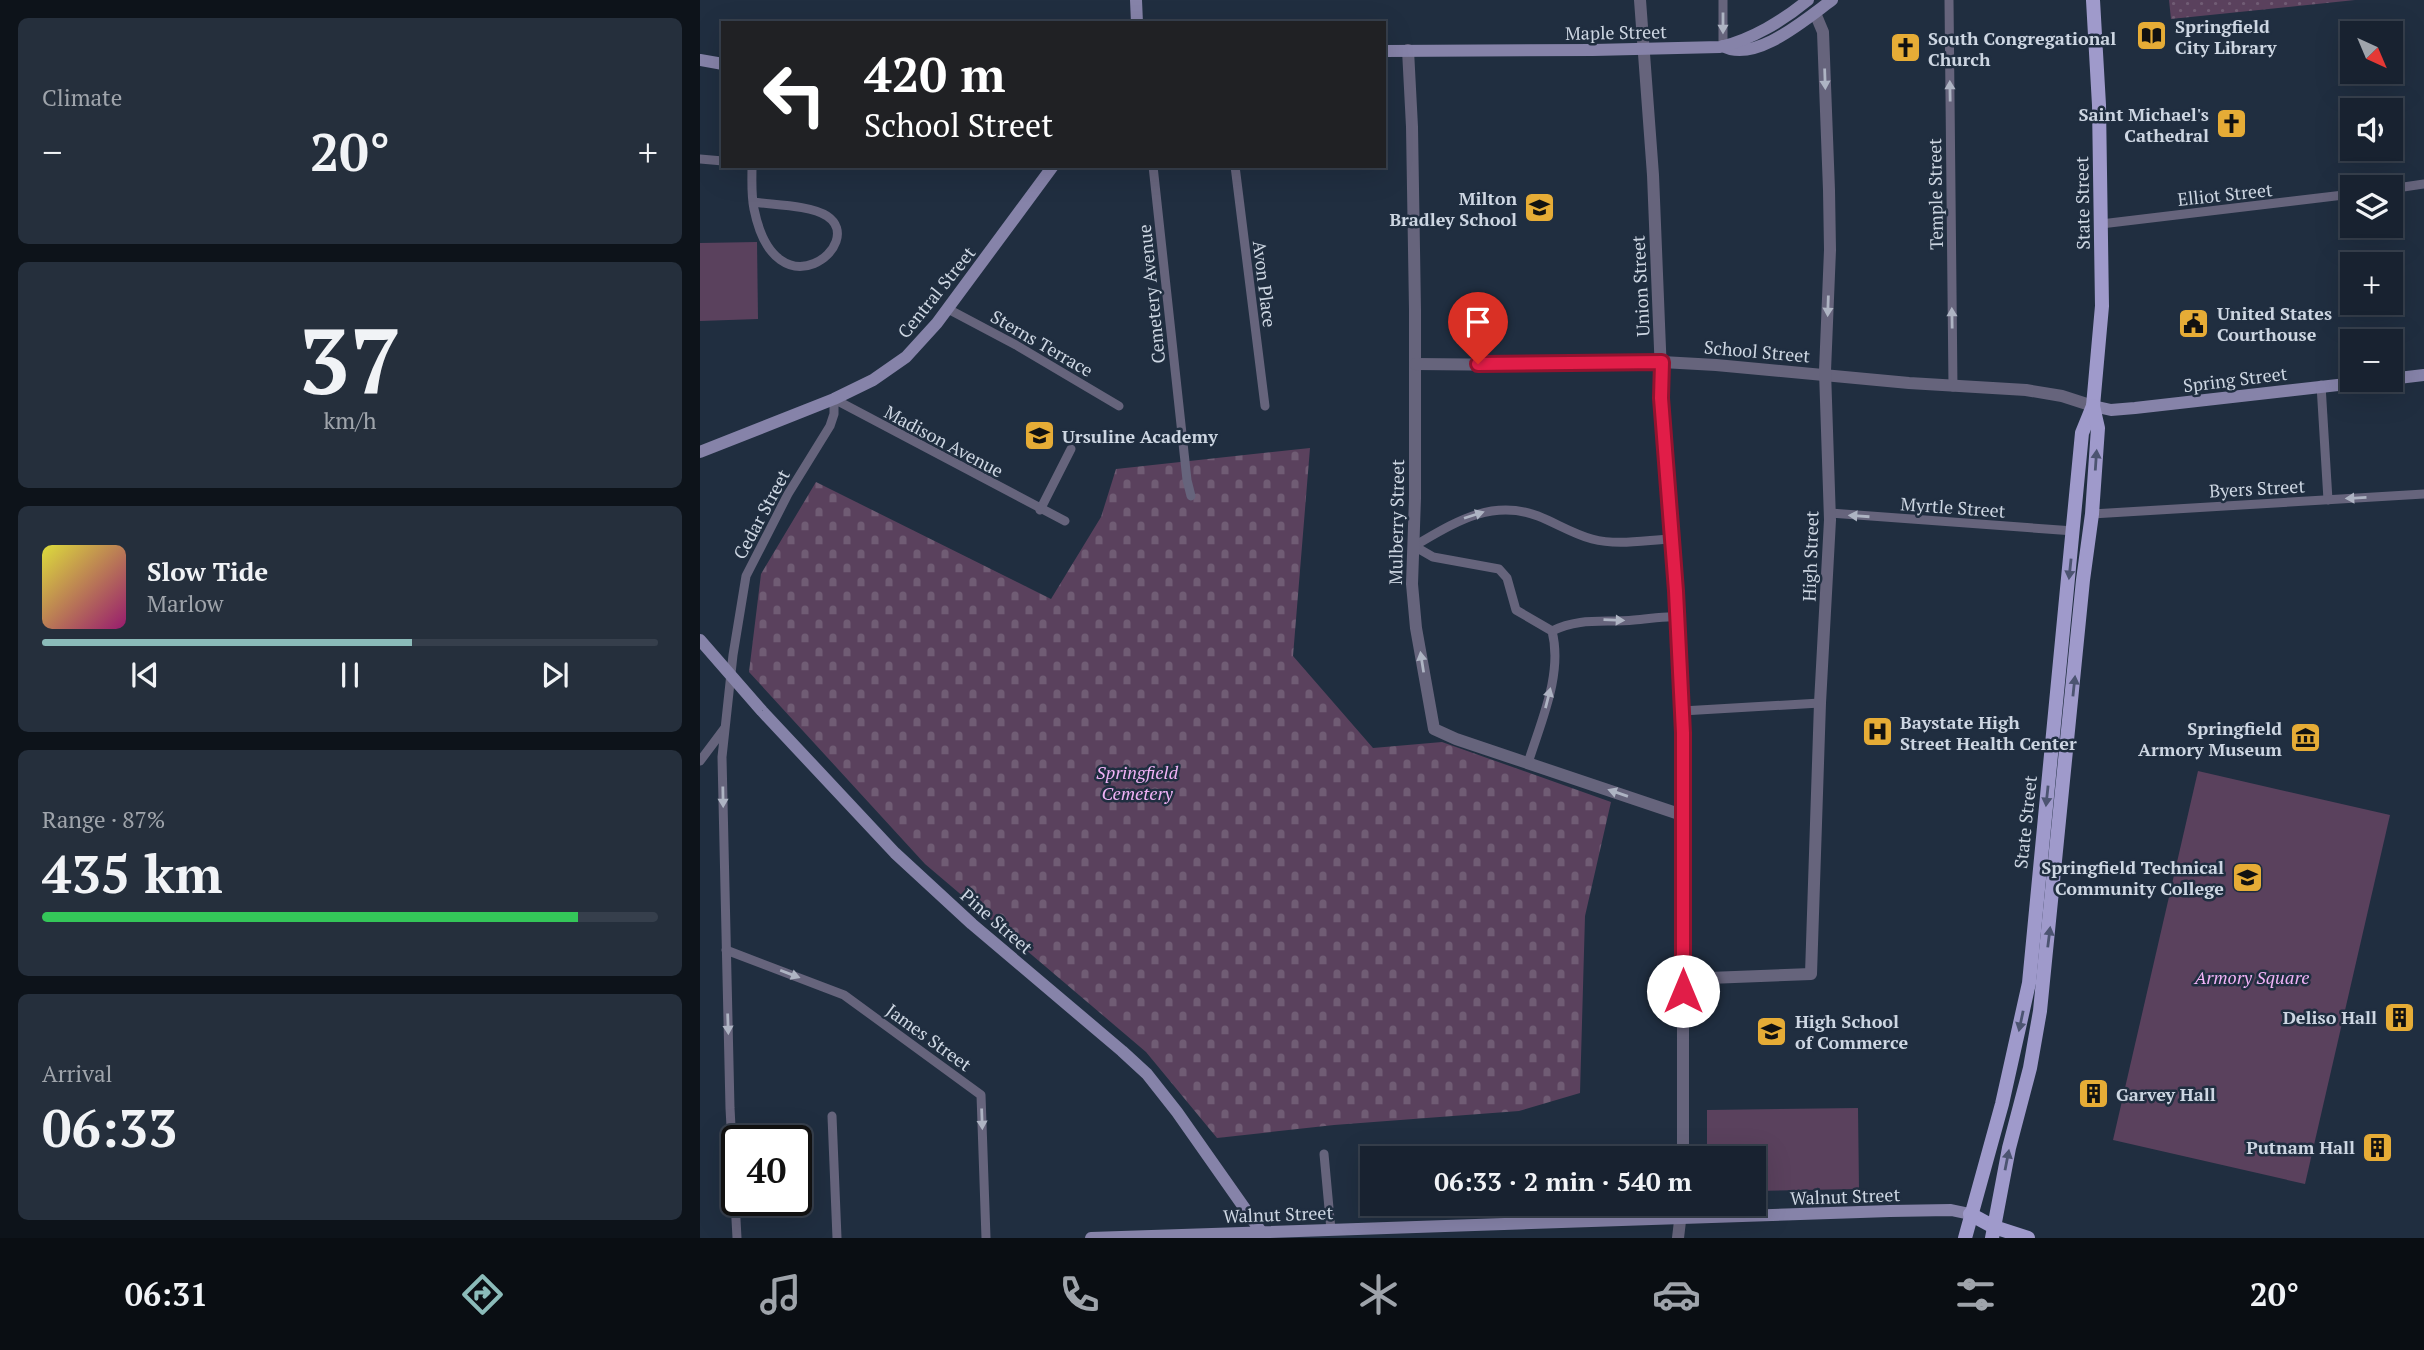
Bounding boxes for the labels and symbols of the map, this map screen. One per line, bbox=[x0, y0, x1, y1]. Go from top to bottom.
one-way arrow bbox=[1717, 12, 1729, 34]
place label: Springfield City Library bbox=[2175, 14, 2277, 59]
street label: Maple Street bbox=[1565, 19, 1667, 45]
library icon: Springfield City Library bbox=[2135, 19, 2169, 53]
north arrow bbox=[2340, 21, 2403, 84]
place label: South Congregational Church bbox=[1928, 26, 2116, 71]
church icon: South Congregational Church bbox=[1888, 31, 1922, 65]
one-way arrow bbox=[1820, 68, 1831, 90]
one-way arrow bbox=[1944, 80, 1955, 102]
place label: Saint Michael's Cathedral bbox=[2079, 102, 2209, 147]
church icon: Saint Michael's Cathedral bbox=[2215, 107, 2249, 141]
street label: Temple Street bbox=[1922, 138, 1948, 250]
street label: State Street bbox=[2069, 156, 2095, 250]
street label: Elliot Street bbox=[2176, 177, 2274, 211]
place label: Milton Bradley School bbox=[1389, 186, 1517, 231]
school or university icon: Milton Bradley School bbox=[1523, 191, 1557, 225]
street label: Cemetery Avenue bbox=[1132, 223, 1170, 365]
street label: Union Street bbox=[1625, 234, 1655, 337]
street label: Avon Place bbox=[1248, 239, 1282, 329]
street label: Central Street bbox=[892, 241, 981, 343]
pin bbox=[1448, 292, 1508, 364]
one-way arrow bbox=[1823, 296, 1834, 318]
place label: United States Courthouse bbox=[2217, 301, 2332, 346]
street label: Sterns Terrace bbox=[987, 304, 1097, 382]
public building icon: United States Courthouse bbox=[2177, 306, 2211, 340]
one-way arrow bbox=[1946, 307, 1958, 329]
street label: School Street bbox=[1703, 334, 1811, 368]
street label: Spring Street bbox=[2182, 361, 2289, 397]
street label: Madison Avenue bbox=[880, 400, 1008, 482]
school or university icon: Ursuline Academy bbox=[1022, 419, 1056, 453]
place label: Ursuline Academy bbox=[1062, 424, 1218, 448]
one-way arrow bbox=[2091, 449, 2102, 471]
street label: Mulberry Street bbox=[1383, 459, 1409, 585]
street label: Cedar Street bbox=[727, 465, 795, 563]
street label: Byers Street bbox=[2208, 473, 2306, 502]
street label: Myrtle Street bbox=[1900, 491, 2007, 523]
one-way arrow bbox=[2345, 493, 2367, 504]
one-way arrow bbox=[1464, 509, 1485, 520]
street label: High Street bbox=[1796, 510, 1824, 602]
one-way arrow bbox=[1848, 510, 1870, 521]
one-way arrow bbox=[2065, 559, 2076, 581]
one-way arrow bbox=[1604, 615, 1626, 626]
one-way arrow bbox=[1416, 650, 1427, 672]
one-way arrow bbox=[2068, 675, 2079, 697]
one-way arrow bbox=[1543, 686, 1554, 708]
place label: Baystate High Street Health Center bbox=[1900, 710, 2077, 755]
hospital icon: Baystate High Street Health Center bbox=[1860, 715, 1894, 749]
place label: Springfield Armory Museum bbox=[2138, 716, 2282, 761]
museum icon: Springfield Armory Museum bbox=[2288, 721, 2322, 755]
park label: Springfield Cemetery bbox=[1096, 760, 1178, 805]
street label: State Street bbox=[2008, 774, 2042, 870]
one-way arrow bbox=[2042, 785, 2053, 807]
one-way arrow bbox=[717, 786, 728, 808]
one-way arrow bbox=[1607, 787, 1628, 798]
place label: Springfield Technical Community College bbox=[2041, 855, 2224, 900]
school or university icon: Springfield Technical Community College bbox=[2230, 860, 2264, 894]
street label: Pine Street bbox=[956, 883, 1038, 959]
one-way arrow bbox=[2043, 926, 2054, 948]
position arrow bbox=[1646, 954, 1720, 1028]
park label: Armory Square bbox=[2193, 965, 2310, 989]
one-way arrow bbox=[779, 969, 800, 980]
street label: James Street bbox=[881, 998, 977, 1076]
building icon: Deliso Hall bbox=[2383, 1000, 2417, 1034]
place label: Deliso Hall bbox=[2283, 1005, 2377, 1029]
place label: High School of Commerce bbox=[1795, 1009, 1908, 1054]
one-way arrow bbox=[2015, 1010, 2026, 1032]
one-way arrow bbox=[722, 1013, 734, 1035]
school or university icon: High School of Commerce bbox=[1755, 1014, 1789, 1048]
building icon: Garvey Hall bbox=[2076, 1077, 2110, 1111]
place label: Garvey Hall bbox=[2116, 1082, 2216, 1106]
one-way arrow bbox=[976, 1108, 987, 1130]
speed limit sign: 40 bbox=[721, 1125, 812, 1216]
building icon: Putnam Hall bbox=[2361, 1130, 2395, 1164]
place label: Putnam Hall bbox=[2246, 1135, 2355, 1159]
one-way arrow bbox=[2001, 1149, 2012, 1171]
street label: Walnut Street bbox=[1789, 1182, 1901, 1210]
street label: Walnut Street bbox=[1222, 1200, 1334, 1228]

